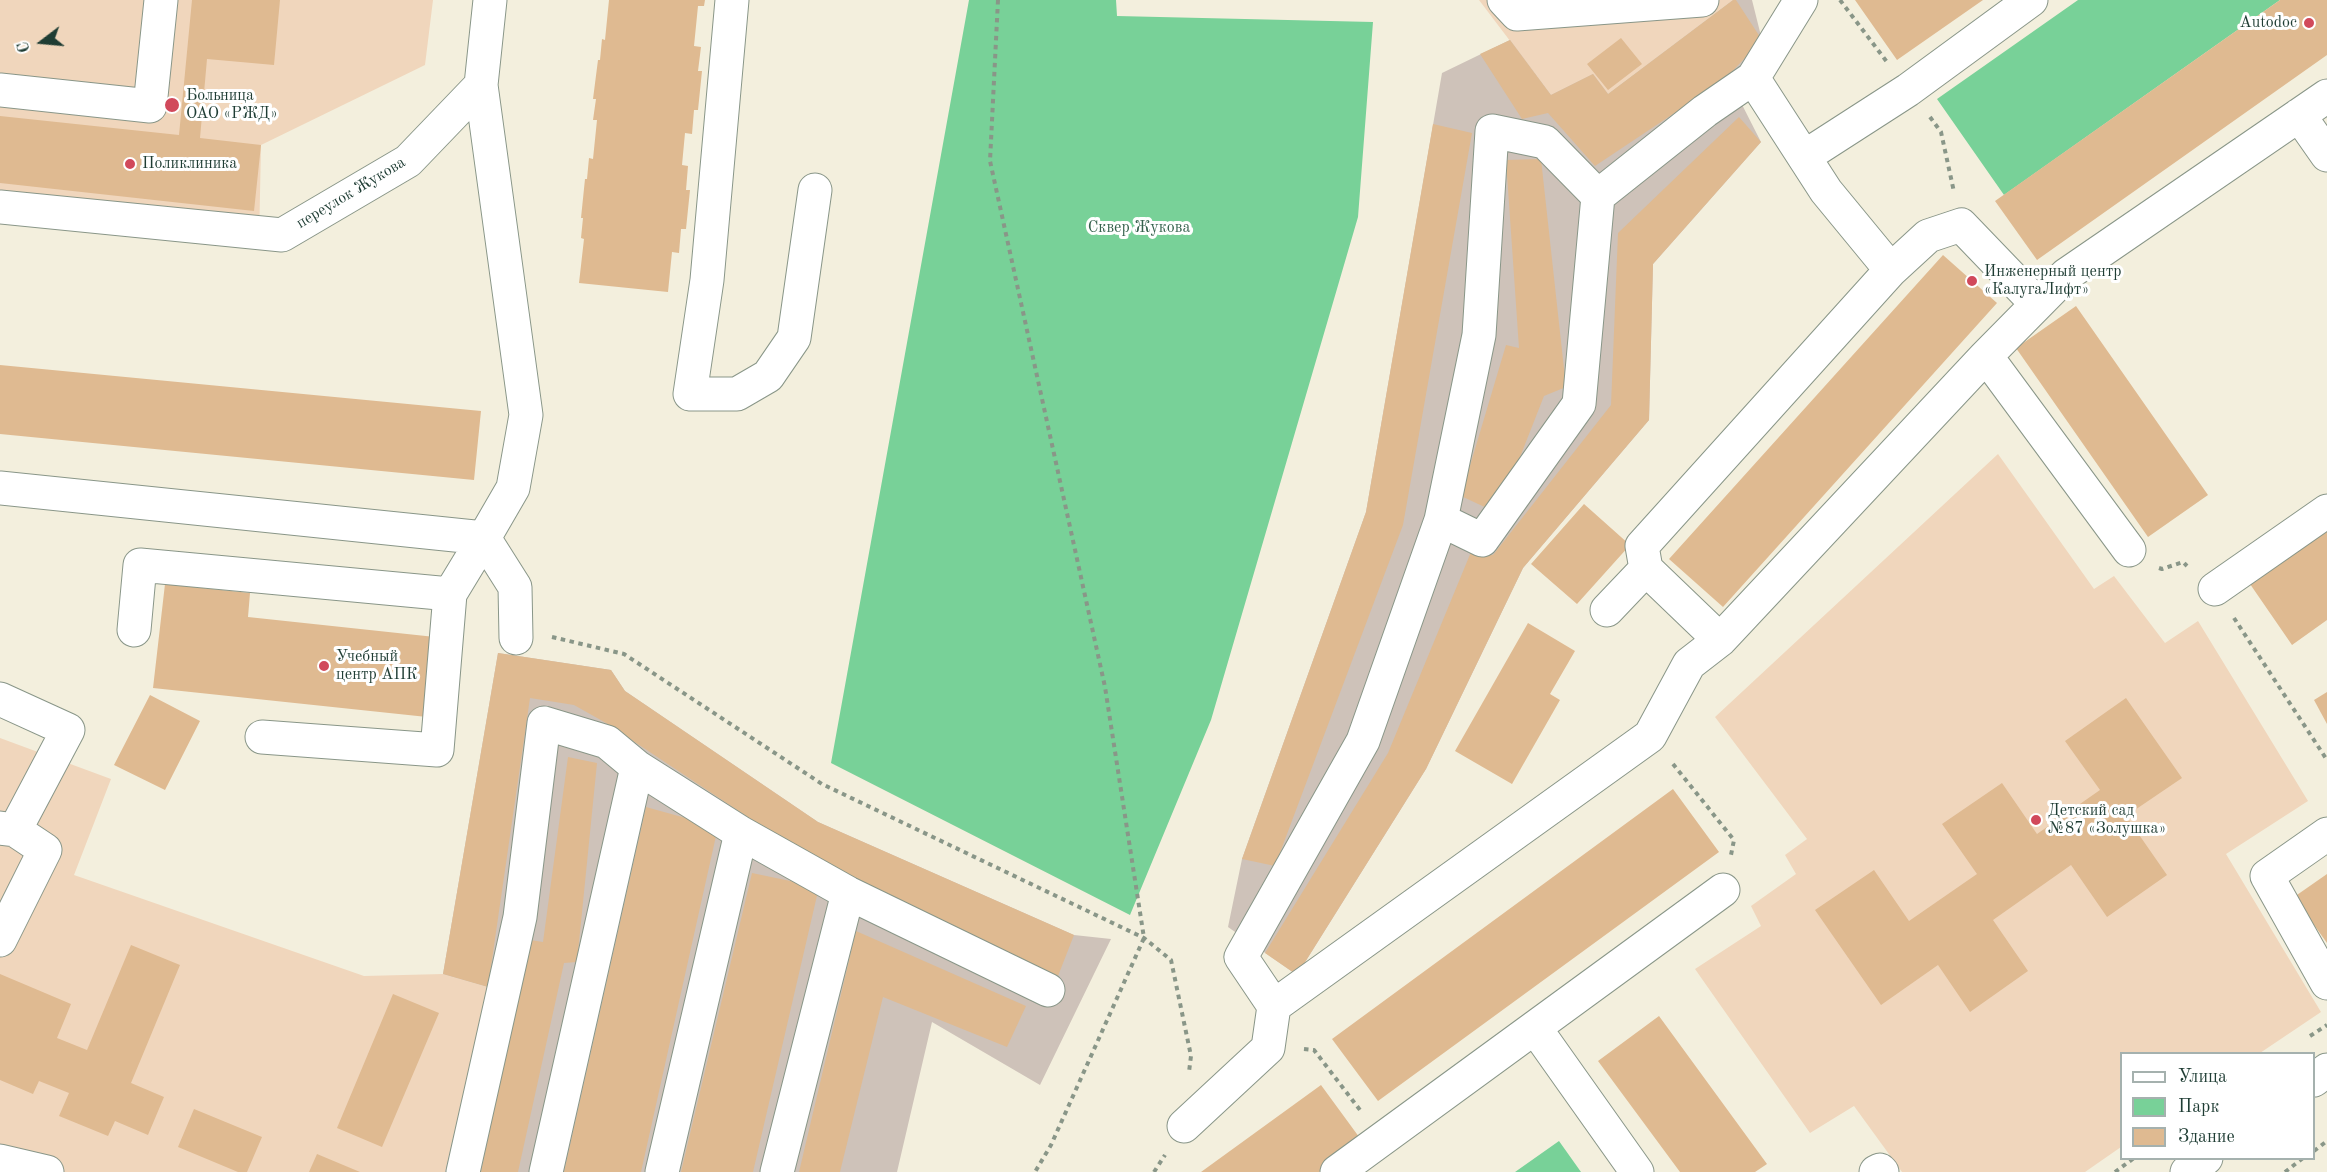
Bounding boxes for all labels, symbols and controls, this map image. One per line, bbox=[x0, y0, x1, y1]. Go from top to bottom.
north arrow bbox=[12, 12, 72, 72]
place label: Autodoc bbox=[2239, 13, 2297, 33]
marker: Autodoc bbox=[2302, 16, 2316, 30]
text: С bbox=[16, 40, 34, 54]
place label: Больница ОАО «РЖД» bbox=[186, 86, 278, 124]
marker: Больница ОАО «РЖД» bbox=[163, 96, 181, 114]
street label: переулок Жукова bbox=[293, 153, 409, 233]
place label: Поликлиника bbox=[142, 154, 237, 174]
marker: Поликлиника bbox=[123, 157, 137, 171]
park label: Сквер Жукова bbox=[1088, 218, 1190, 238]
place label: Инженерный центр «КалугаЛифт» bbox=[1984, 262, 2122, 300]
marker: Инженерный центр «КалугаЛифт» bbox=[1965, 274, 1979, 288]
place label: Учебный центр АПК bbox=[336, 647, 418, 685]
marker: Учебный центр АПК bbox=[317, 659, 331, 673]
place label: Детский сад №87 «Золушка» bbox=[2048, 801, 2166, 839]
marker: Детский сад №87 «Золушка» bbox=[2029, 813, 2043, 827]
legend bbox=[2120, 1052, 2315, 1160]
text: Улица bbox=[2178, 1068, 2227, 1086]
text: Парк bbox=[2178, 1098, 2219, 1116]
text: Здание bbox=[2178, 1128, 2235, 1146]

